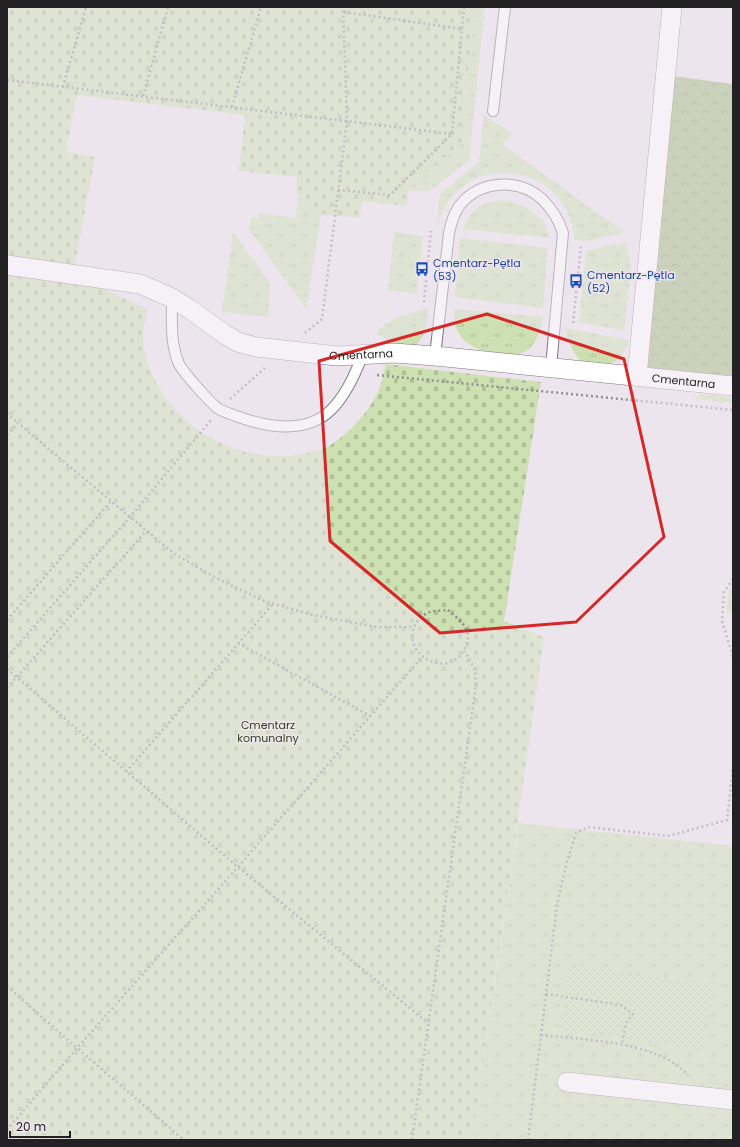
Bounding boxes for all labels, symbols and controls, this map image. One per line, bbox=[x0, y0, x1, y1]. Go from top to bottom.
place label: Cmentarz-Pętla (53) bbox=[433, 255, 521, 284]
bus stop icon: Cmentarz-Pętla (53) bbox=[414, 261, 430, 277]
place label: Cmentarz-Pętla (52) bbox=[587, 267, 675, 296]
bus stop icon: Cmentarz-Pętla (52) bbox=[568, 273, 584, 289]
street label: Cmentarna bbox=[328, 345, 393, 364]
street label: Cmentarna bbox=[651, 370, 716, 392]
park label: Cmentarz komunalny bbox=[237, 717, 300, 746]
scale bar bbox=[10, 1113, 70, 1139]
text: 20 m bbox=[16, 1118, 46, 1135]

